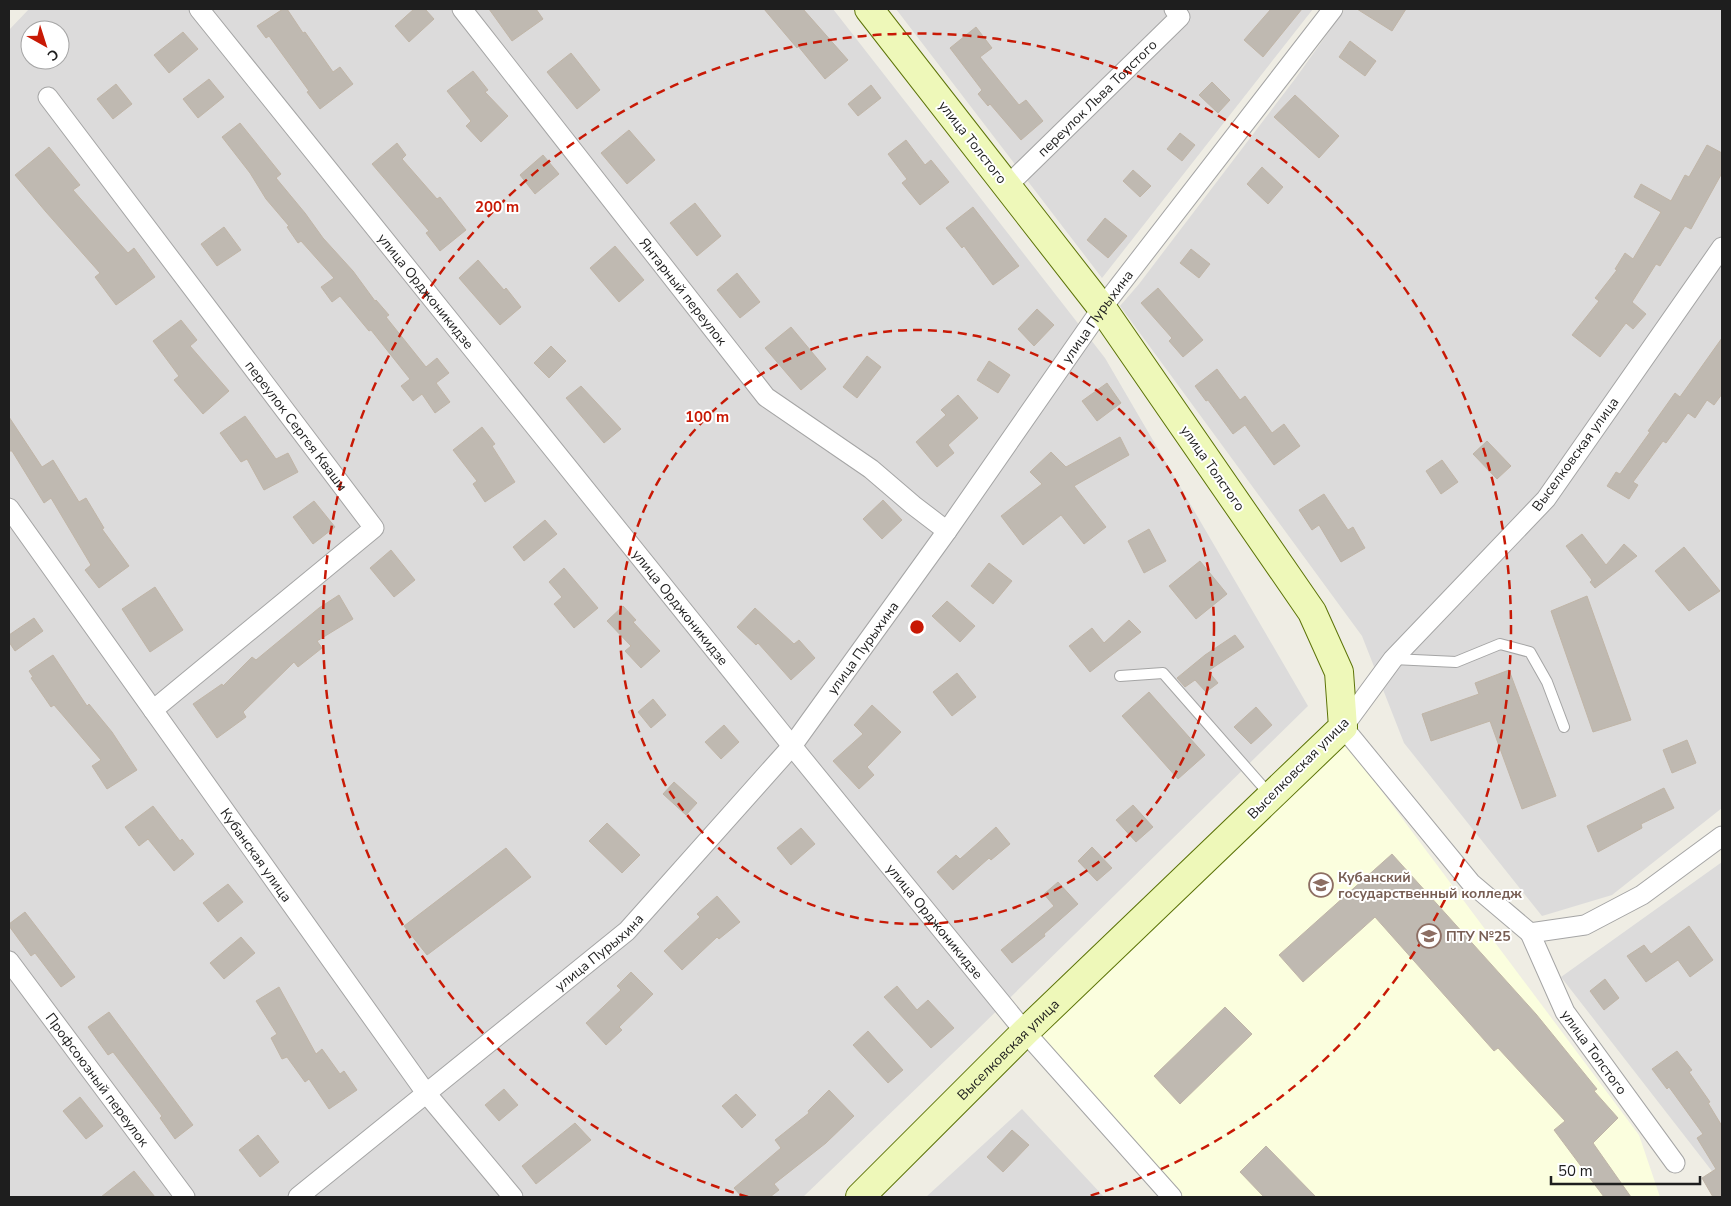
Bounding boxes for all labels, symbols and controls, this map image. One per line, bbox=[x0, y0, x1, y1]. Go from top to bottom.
north arrow bbox=[20, 20, 70, 70]
street label: переулок Льва Толстого bbox=[1034, 35, 1161, 161]
text: С bbox=[43, 44, 63, 65]
street label: улица Толстого bbox=[934, 97, 1011, 188]
text: 200 m bbox=[475, 197, 519, 217]
street label: улица Орджоникидзе bbox=[373, 229, 478, 353]
street label: Янтарный переулок bbox=[635, 234, 732, 350]
street label: улица Пурыхина bbox=[1058, 266, 1138, 367]
street label: переулок Сергея Кваши bbox=[241, 357, 352, 495]
street label: Выселковская улица bbox=[1528, 393, 1623, 515]
text: 100 m bbox=[685, 407, 729, 427]
street label: улица Толстого bbox=[1176, 422, 1249, 515]
street label: улица Орджоникидзе bbox=[628, 546, 733, 670]
street label: улица Пурыхина bbox=[823, 598, 903, 699]
centre of rings bbox=[908, 618, 926, 636]
street label: Выселковская улица bbox=[1243, 713, 1353, 823]
street label: Кубанская улица bbox=[216, 804, 296, 906]
street label: улица Орджоникидзе bbox=[882, 860, 987, 983]
place label: Кубанский государственный колледж bbox=[1338, 868, 1522, 903]
school or university icon: Кубанский государственный колледж bbox=[1308, 872, 1334, 898]
street label: улица Пурыхина bbox=[551, 910, 648, 996]
school or university icon: ПТУ №25 bbox=[1416, 923, 1442, 949]
place label: ПТУ №25 bbox=[1446, 927, 1511, 946]
street label: Выселковская улица bbox=[953, 995, 1064, 1105]
street label: улица Толстого bbox=[1556, 1006, 1631, 1099]
street label: Профсоюзный переулок bbox=[41, 1009, 154, 1151]
scale bar bbox=[1551, 1154, 1700, 1186]
text: 50 m bbox=[1558, 1161, 1593, 1181]

